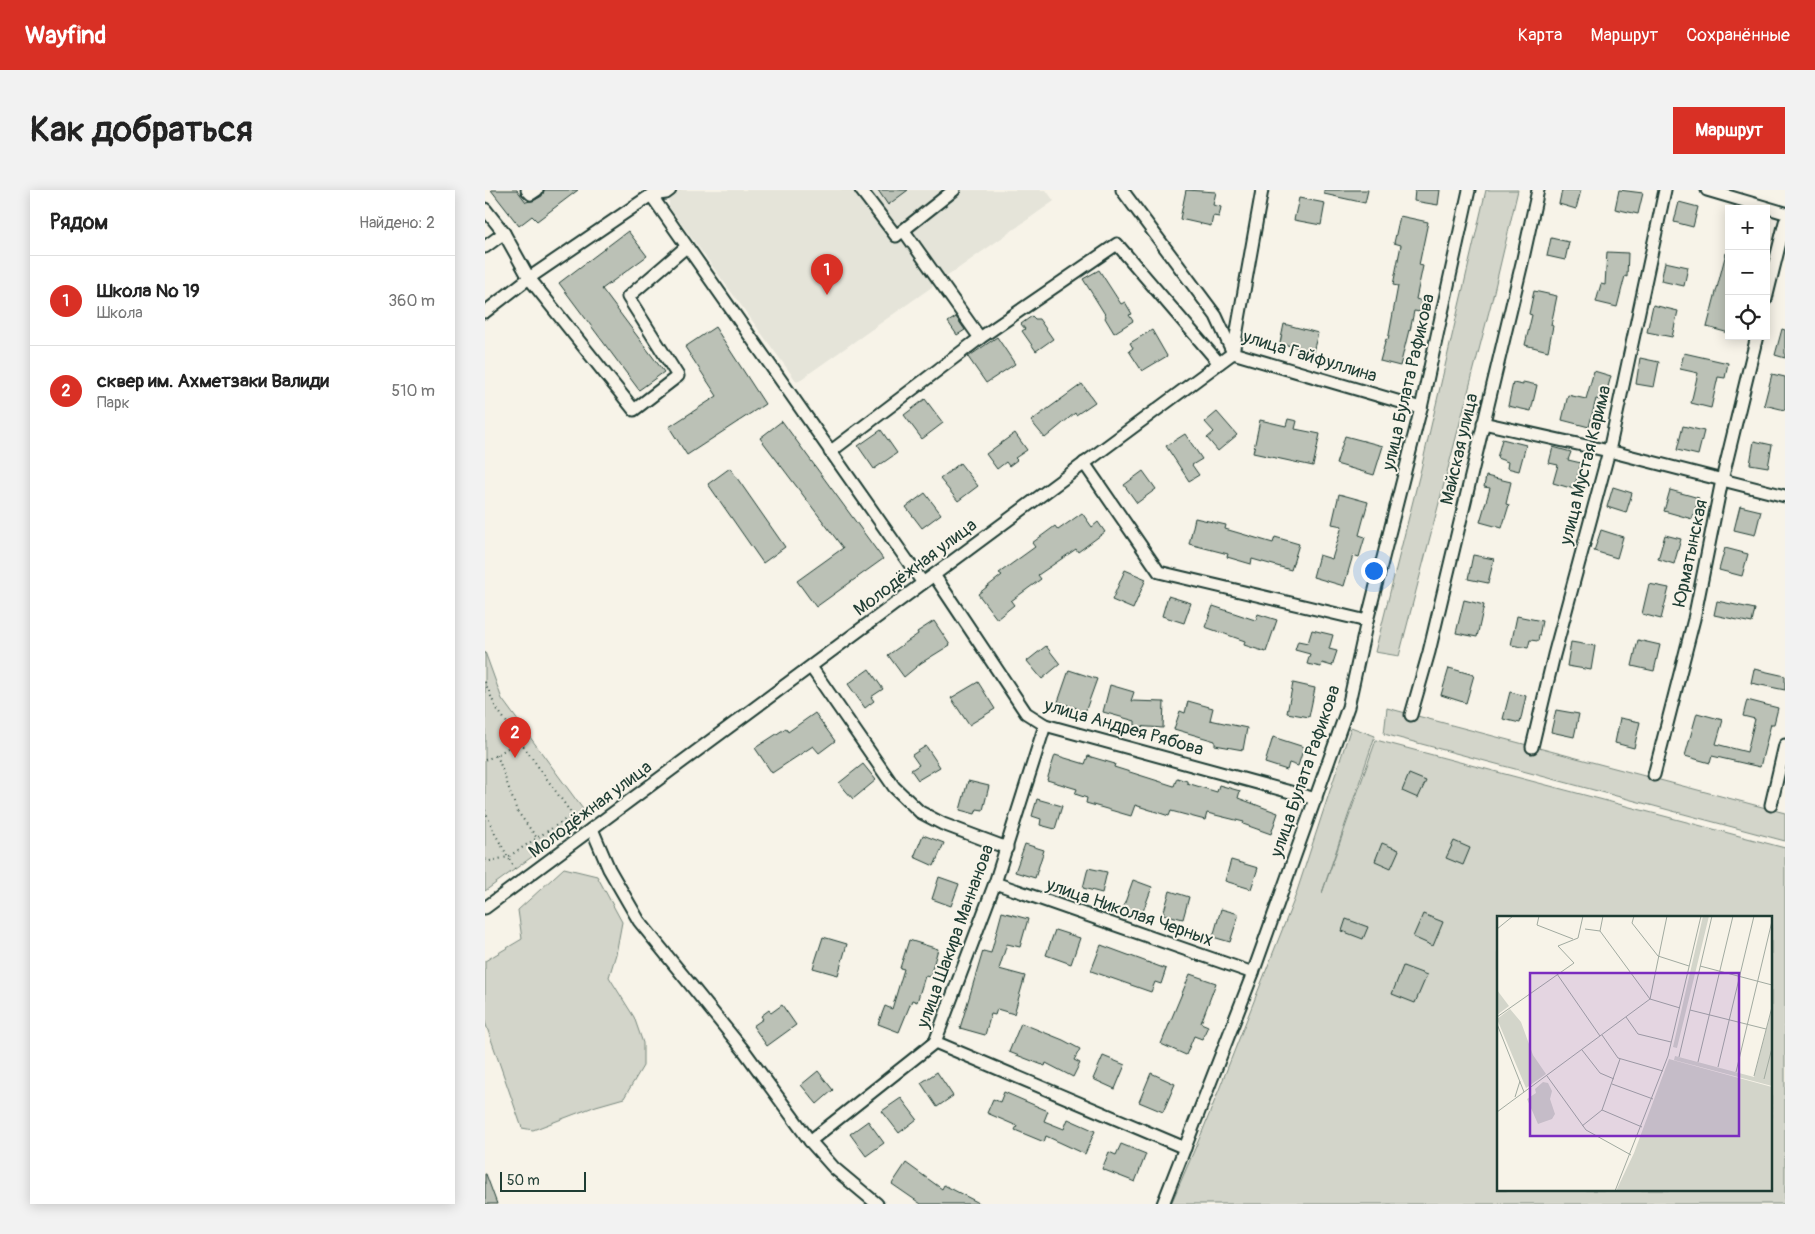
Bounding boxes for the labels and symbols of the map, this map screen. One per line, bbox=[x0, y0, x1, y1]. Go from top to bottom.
pin: 1 bbox=[811, 254, 843, 295]
street label: улица Булата Рафикова bbox=[1377, 292, 1440, 474]
street label: улица Гайфуллина bbox=[1239, 325, 1380, 388]
street label: улица Мустая Карима bbox=[1554, 383, 1616, 548]
street label: Майская улица bbox=[1435, 391, 1484, 507]
street label: Юрматынская bbox=[1668, 497, 1713, 609]
street label: Молодёжная улица bbox=[849, 514, 981, 621]
your location bbox=[1361, 558, 1387, 584]
street label: улица Булата Рафикова bbox=[1265, 682, 1346, 861]
street label: улица Андрея Рябова bbox=[1041, 693, 1206, 761]
pin: 2 bbox=[499, 717, 531, 758]
street label: Молодёжная улица bbox=[524, 756, 656, 863]
street label: улица Шакира Маннанова bbox=[911, 841, 999, 1032]
street label: улица Николая Черных bbox=[1042, 873, 1216, 952]
inset map bbox=[1497, 916, 1773, 1192]
scale bar bbox=[500, 1169, 586, 1192]

